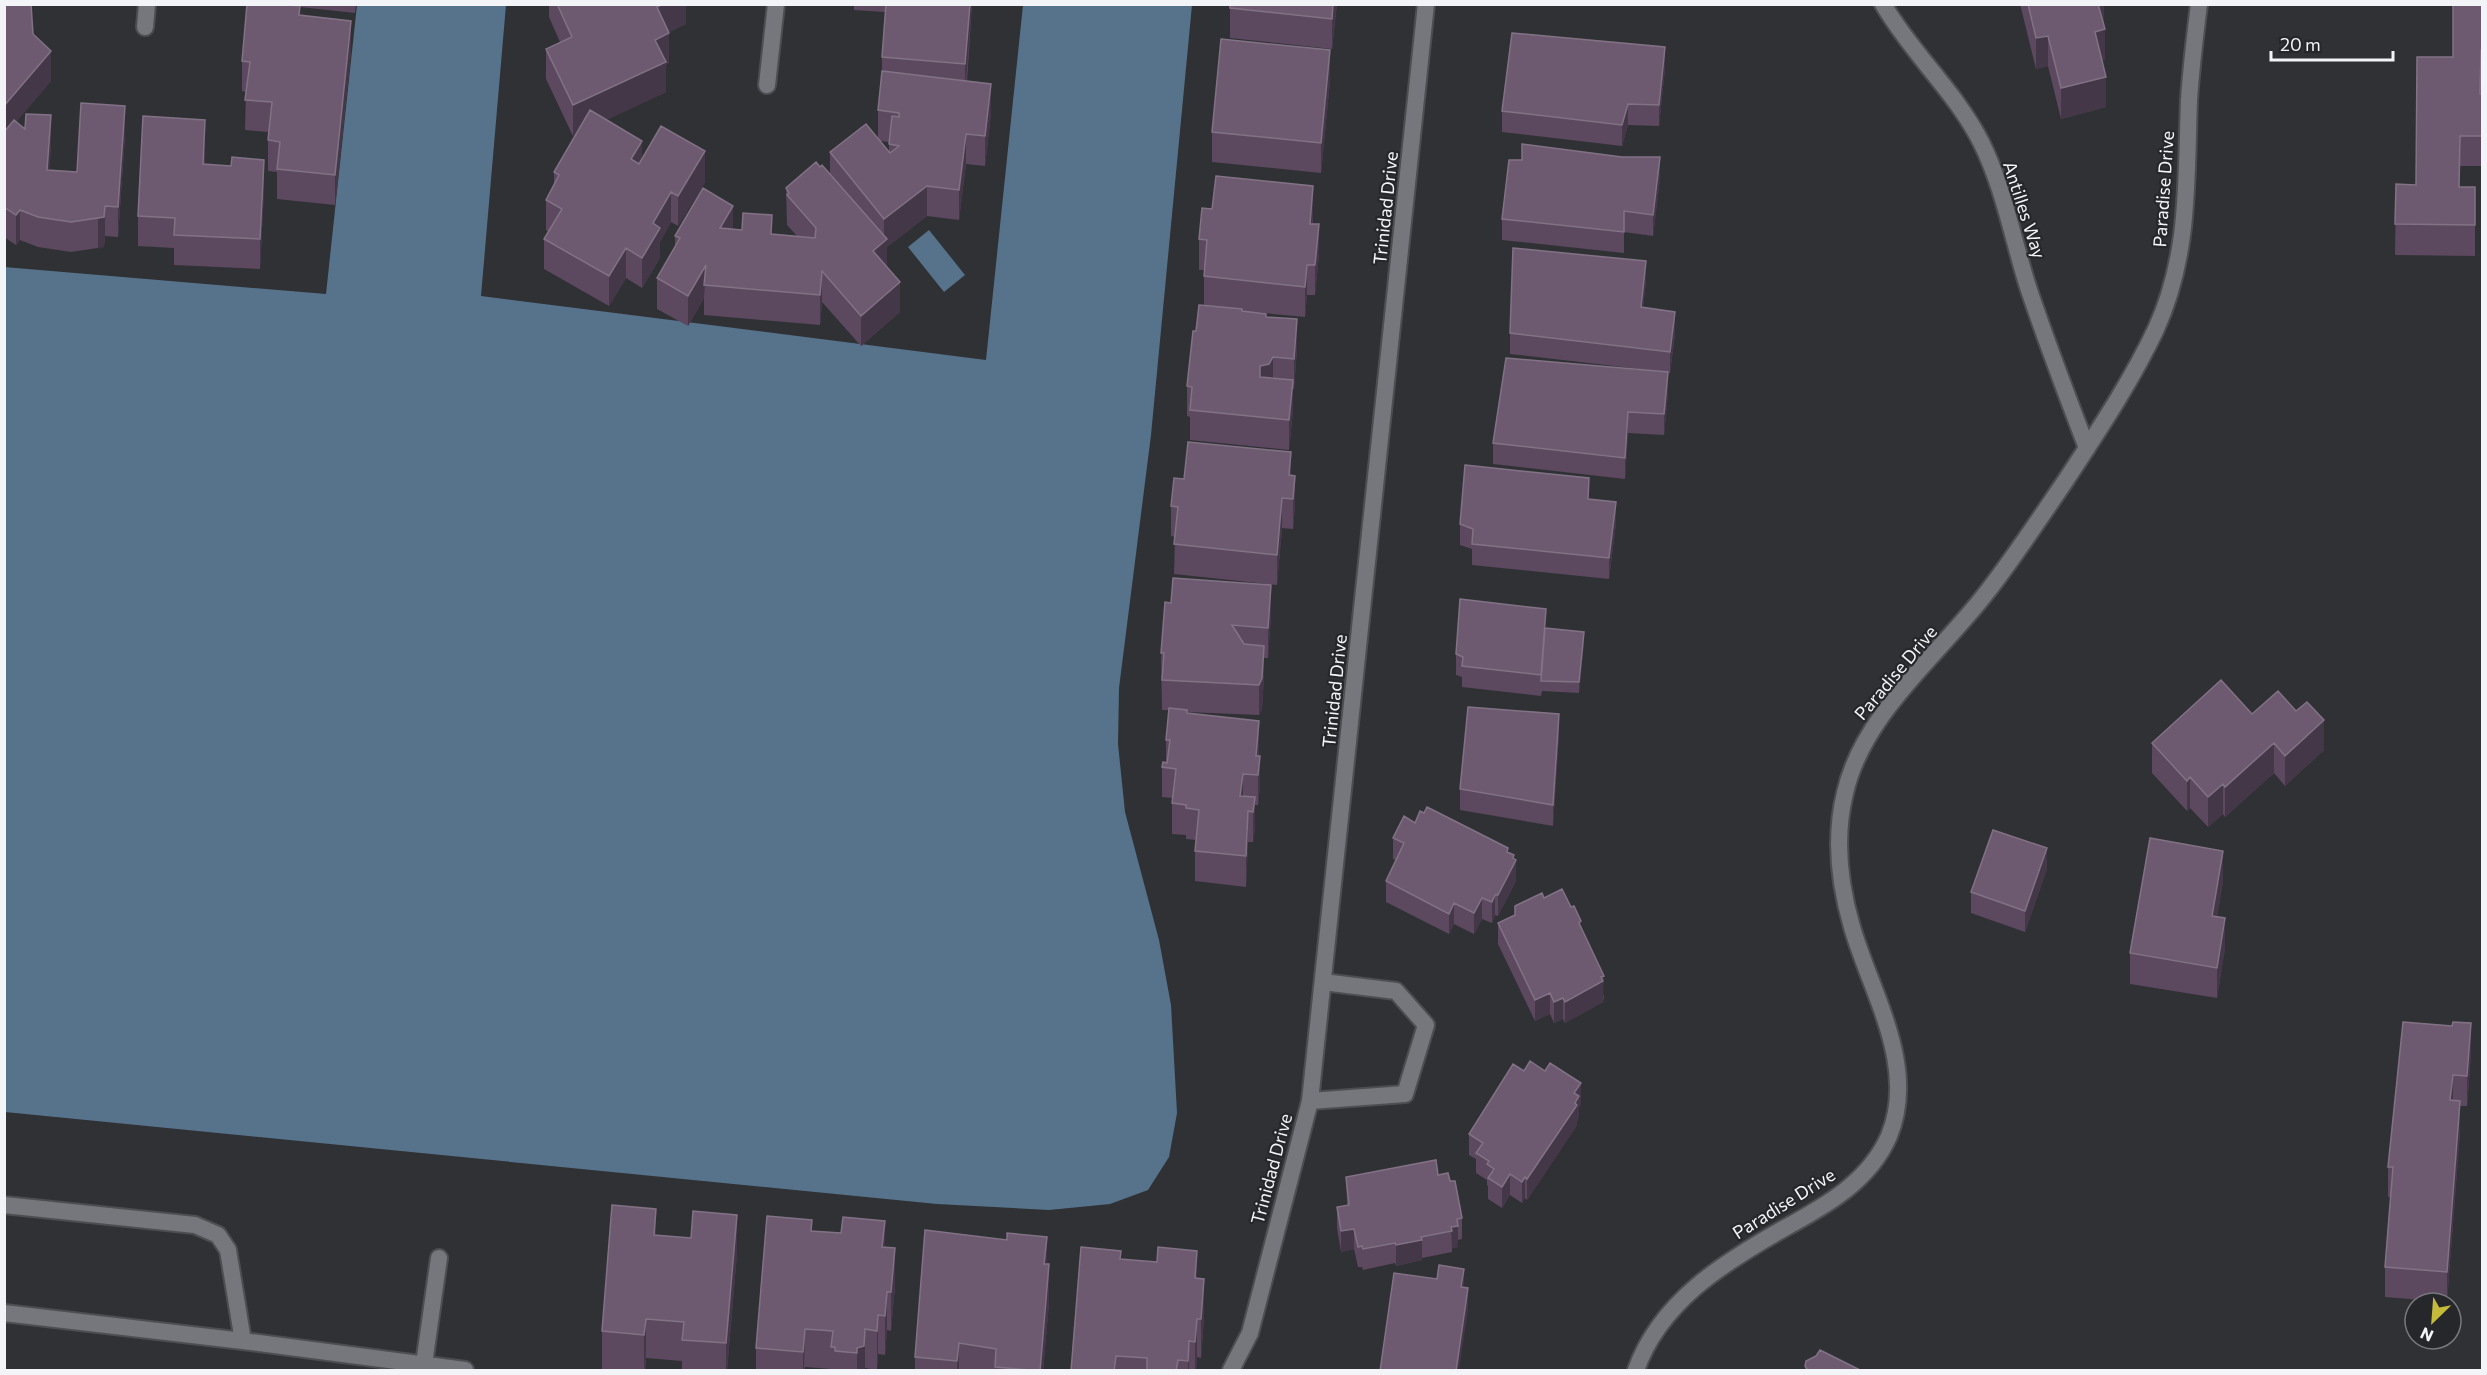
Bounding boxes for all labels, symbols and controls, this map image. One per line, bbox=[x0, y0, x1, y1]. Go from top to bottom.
scale bar bbox=[2271, 24, 2392, 62]
text: 20 m bbox=[2280, 33, 2321, 55]
street label: Paradise Drive bbox=[2148, 130, 2178, 248]
street label: Trinidad Drive bbox=[1368, 150, 1402, 266]
street label: Antilles Way bbox=[1999, 158, 2051, 261]
street label: Paradise Drive bbox=[1849, 621, 1941, 724]
street label: Trinidad Drive bbox=[1317, 633, 1351, 749]
street label: Trinidad Drive bbox=[1246, 1111, 1296, 1227]
street label: Paradise Drive bbox=[1728, 1163, 1839, 1243]
north arrow bbox=[2403, 1291, 2463, 1351]
text: N bbox=[2417, 1324, 2436, 1346]

